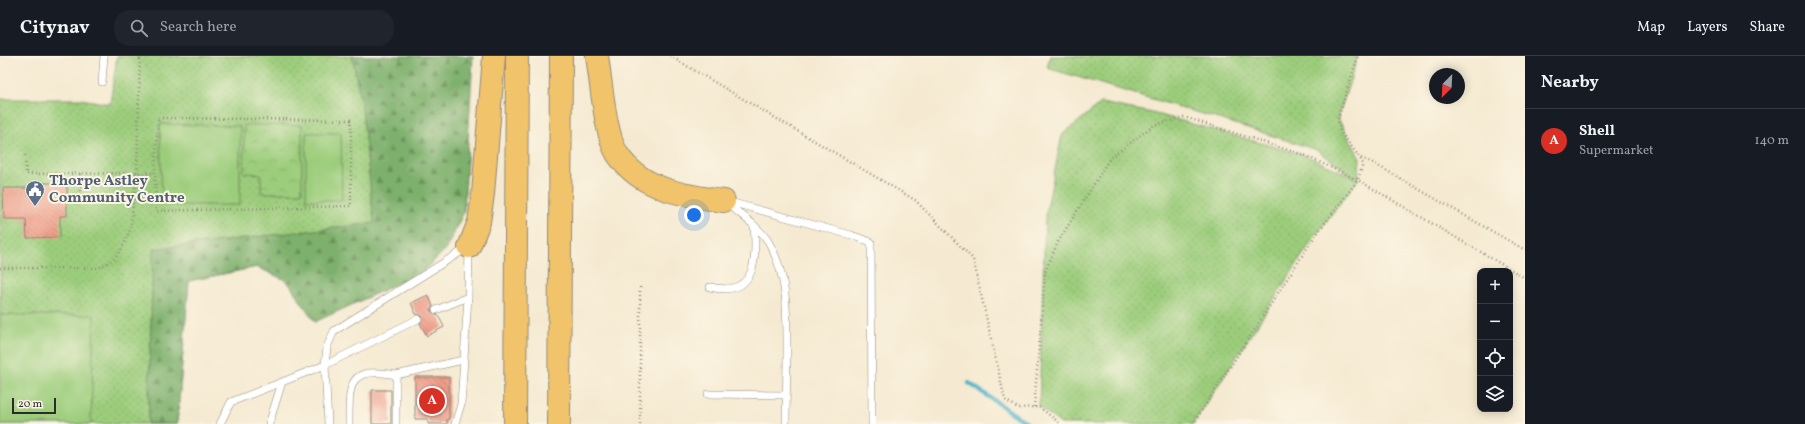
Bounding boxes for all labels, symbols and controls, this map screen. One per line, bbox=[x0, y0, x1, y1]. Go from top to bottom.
search box bbox=[114, 10, 394, 46]
text: Citynav bbox=[20, 15, 90, 41]
icon: search bbox=[128, 17, 150, 39]
text: Search here bbox=[160, 17, 237, 38]
text: Map bbox=[1637, 18, 1665, 37]
text: Layers bbox=[1687, 18, 1727, 37]
text: Share bbox=[1749, 18, 1785, 37]
north arrow bbox=[1429, 68, 1465, 104]
text: Nearby bbox=[1541, 71, 1599, 94]
text: Shell bbox=[1579, 121, 1615, 142]
text: A bbox=[1549, 132, 1559, 150]
text: 140 m bbox=[1755, 132, 1789, 150]
text: Supermarket bbox=[1579, 142, 1654, 160]
place label: Thorpe Astley Community Centre bbox=[49, 171, 185, 209]
public building icon: Thorpe Astley Community Centre bbox=[24, 179, 46, 207]
your location bbox=[684, 205, 704, 225]
map controls bbox=[1477, 268, 1513, 412]
button: + bbox=[1477, 268, 1513, 304]
button: − bbox=[1477, 304, 1513, 340]
button: locate bbox=[1477, 340, 1513, 376]
button: layers bbox=[1477, 376, 1513, 412]
pin: A bbox=[419, 386, 445, 416]
scale bar bbox=[12, 396, 56, 415]
text: 20 m bbox=[18, 397, 42, 412]

